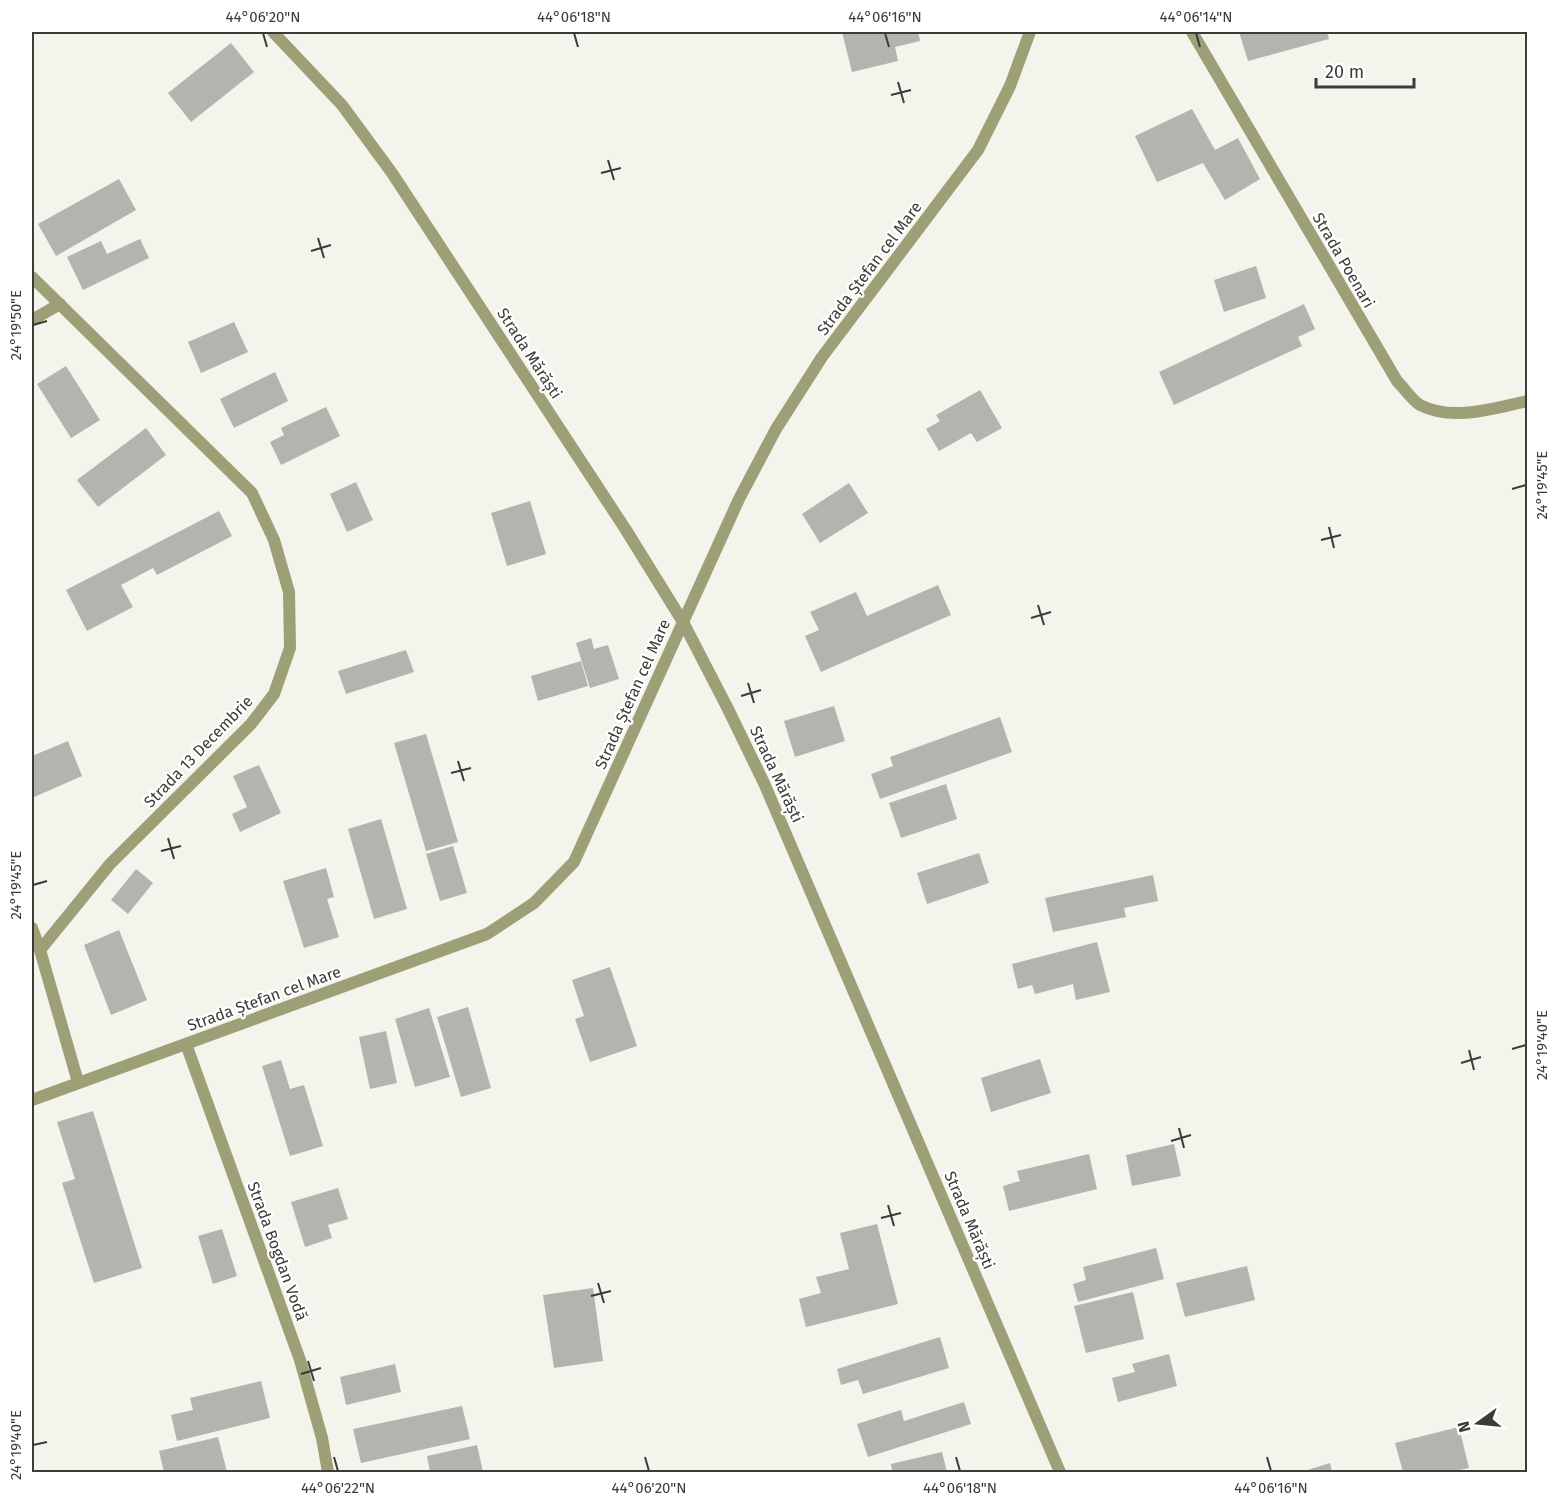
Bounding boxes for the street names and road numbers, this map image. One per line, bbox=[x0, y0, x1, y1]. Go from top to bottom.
street label: Strada Ștefan cel Mare bbox=[813, 198, 927, 339]
street label: Strada Poenari bbox=[1309, 209, 1379, 311]
street label: Strada Mărăști bbox=[492, 304, 566, 403]
street label: Strada Ștefan cel Mare bbox=[591, 616, 675, 773]
street label: Strada 13 Decembrie bbox=[140, 691, 257, 811]
street label: Strada Mărăști bbox=[745, 723, 807, 826]
street label: Strada Ștefan cel Mare bbox=[185, 962, 344, 1036]
street label: Strada Mărăști bbox=[939, 1168, 999, 1272]
street label: Strada Bogdan Vodă bbox=[244, 1179, 312, 1323]

